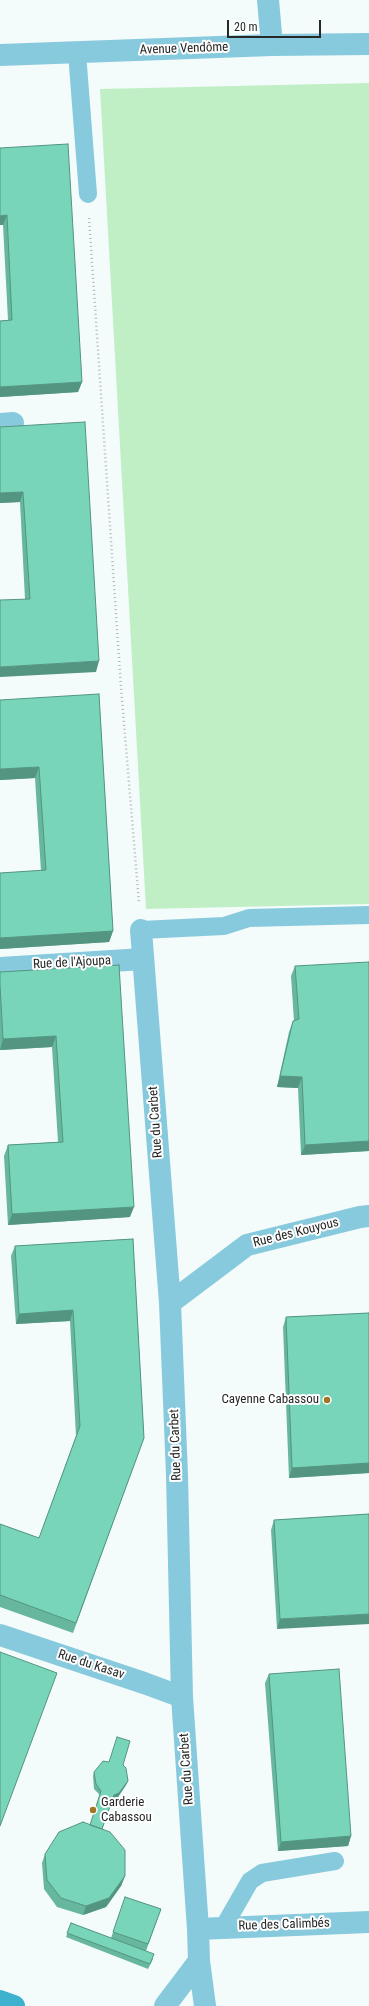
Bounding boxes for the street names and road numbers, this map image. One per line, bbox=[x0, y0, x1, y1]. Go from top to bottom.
street label: Avenue Vendôme bbox=[139, 40, 229, 58]
street label: Rue de l'Ajoupa bbox=[33, 953, 111, 973]
street label: Rue du Carbet bbox=[146, 1086, 166, 1158]
street label: Rue des Kouyous bbox=[252, 1215, 340, 1251]
street label: Rue du Carbet bbox=[167, 1409, 185, 1481]
street label: Rue du Kasav bbox=[56, 1647, 126, 1683]
street label: Rue du Carbet bbox=[177, 1733, 197, 1805]
street label: Rue des Calimbés bbox=[238, 1916, 330, 1934]

